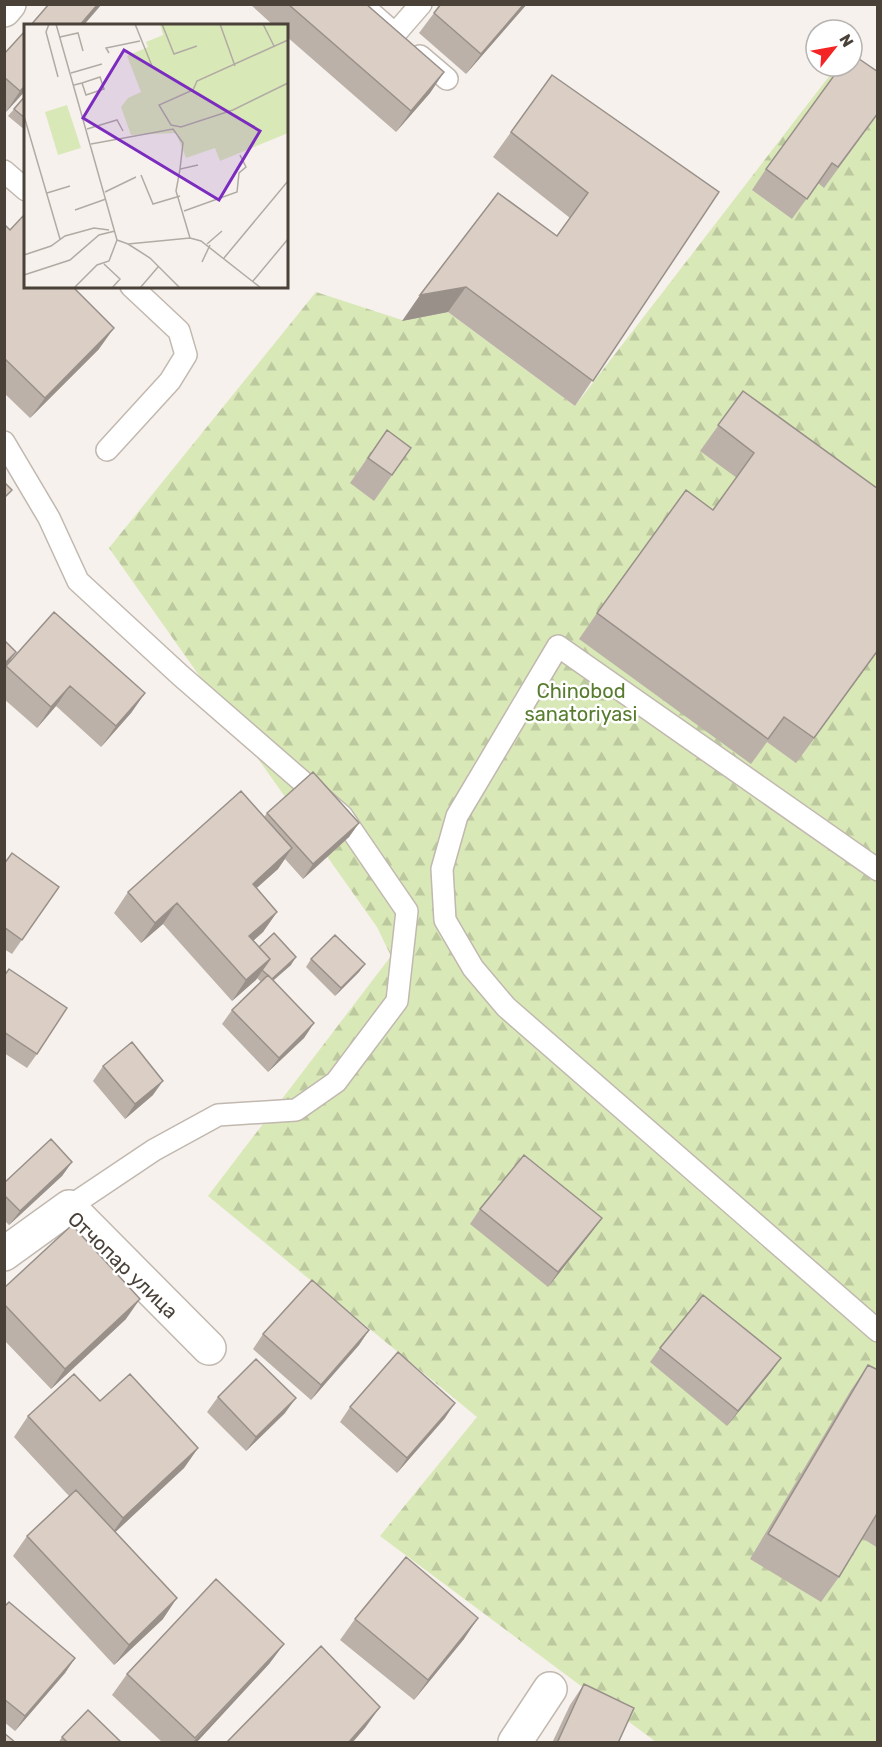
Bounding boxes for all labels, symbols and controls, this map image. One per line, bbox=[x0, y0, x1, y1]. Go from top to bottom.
north arrow bbox=[804, 18, 864, 78]
inset map bbox=[24, 24, 288, 288]
text: N bbox=[835, 31, 858, 50]
park label: Chinobod sanatoriyasi bbox=[525, 679, 637, 726]
street label: Отчопар улица bbox=[63, 1207, 183, 1323]

